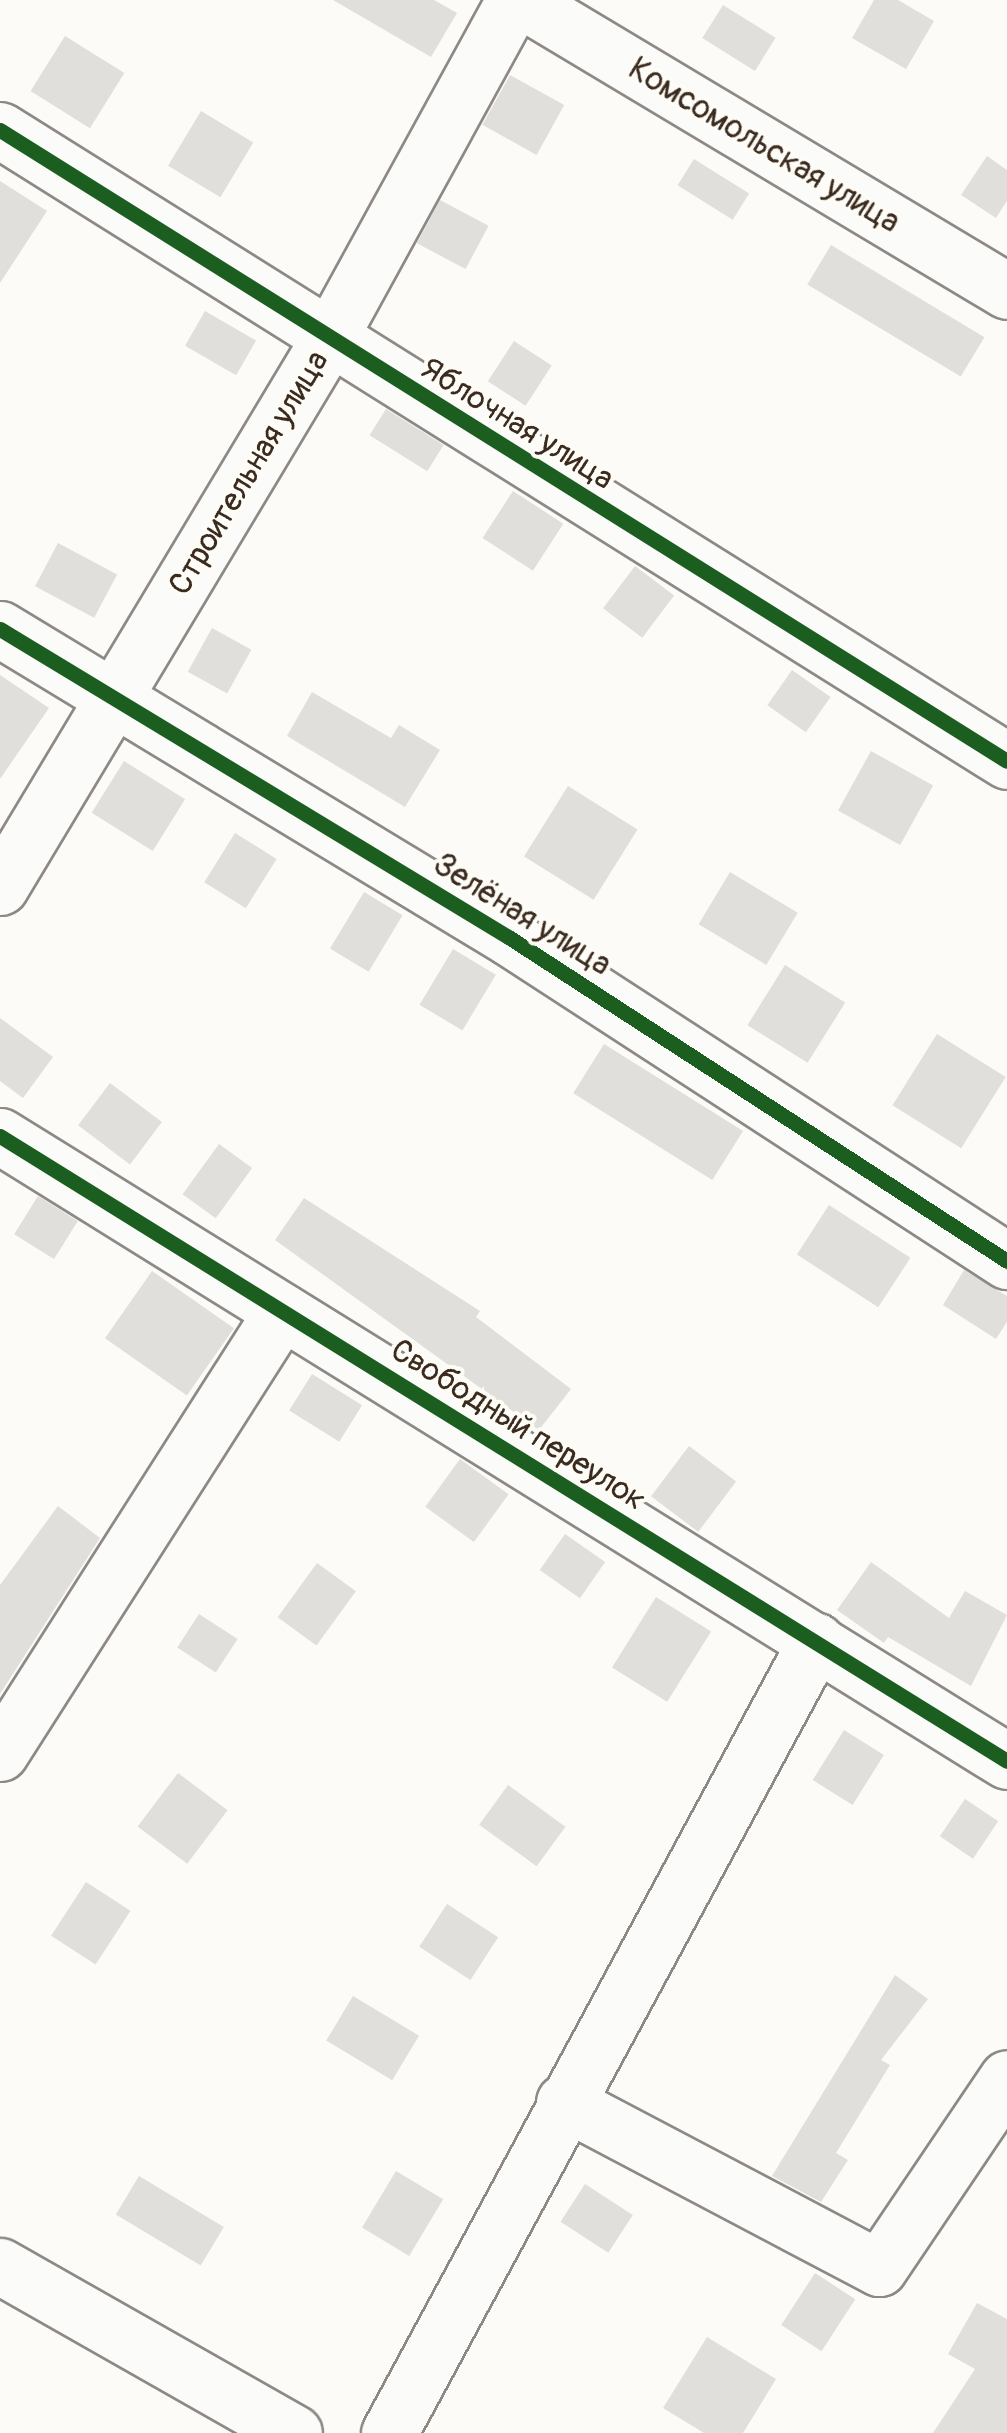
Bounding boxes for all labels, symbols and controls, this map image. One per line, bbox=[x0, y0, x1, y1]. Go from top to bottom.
street label: Комсомольская улица bbox=[622, 50, 906, 242]
street label: Строительная улица bbox=[161, 344, 337, 602]
street label: Яблочная улица bbox=[414, 350, 620, 498]
street label: Зелёная улица bbox=[426, 845, 618, 985]
street label: Свободный переулок bbox=[383, 1331, 653, 1519]

